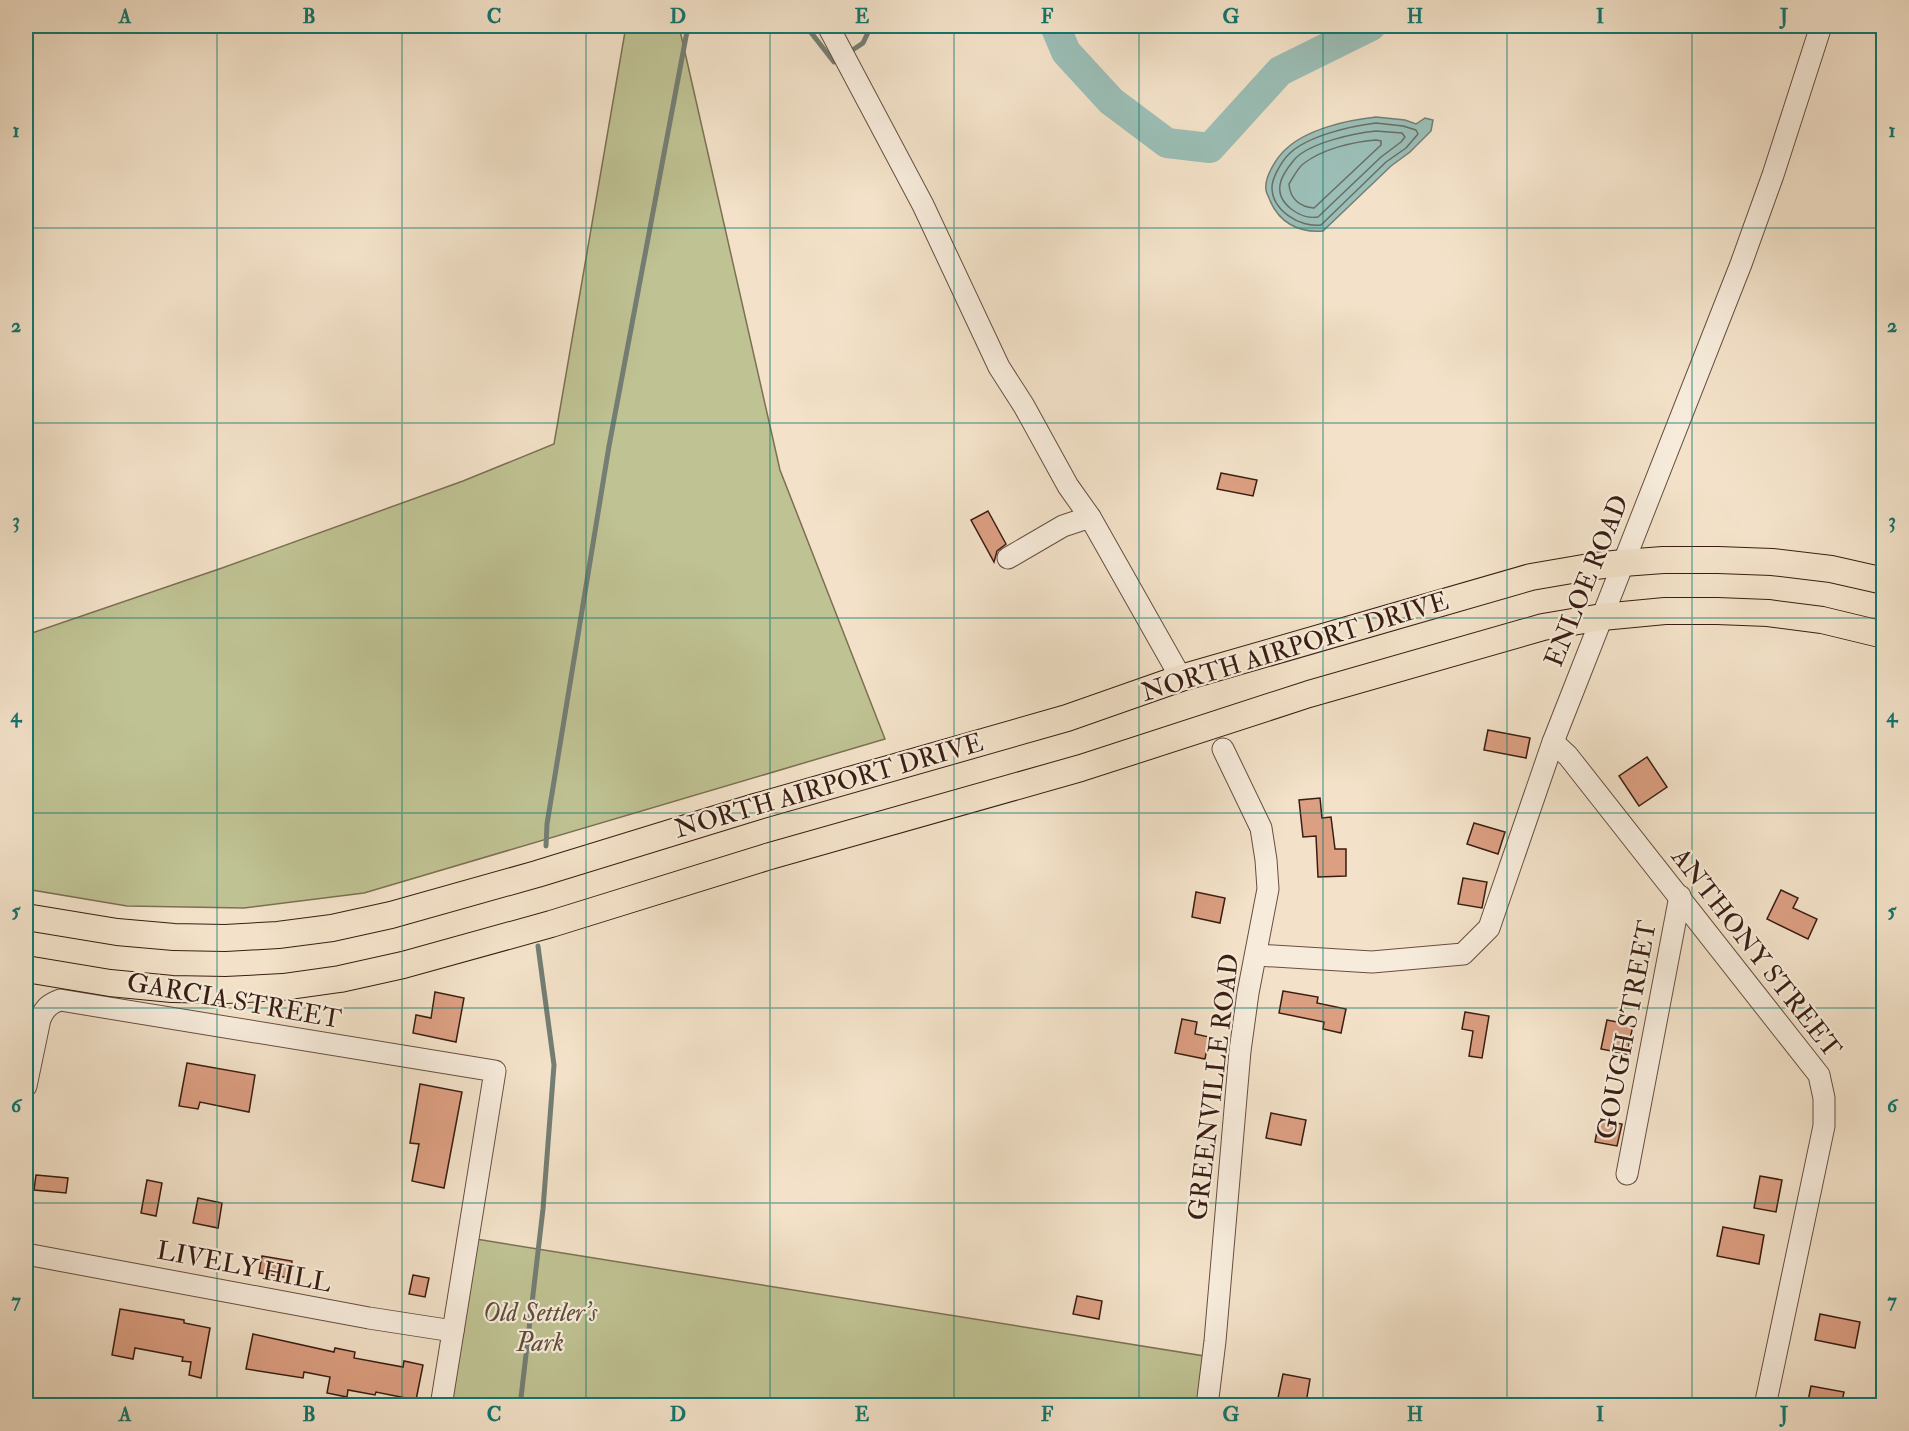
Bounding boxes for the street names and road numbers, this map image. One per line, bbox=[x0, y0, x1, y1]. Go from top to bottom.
street label: ENLOE ROAD bbox=[1538, 490, 1636, 672]
street label: NORTH AIRPORT DRIVE bbox=[1138, 585, 1452, 709]
street label: NORTH AIRPORT DRIVE bbox=[671, 727, 987, 845]
street label: ANTHONY STREET bbox=[1664, 841, 1848, 1064]
street label: GOUGH STREET bbox=[1590, 918, 1664, 1142]
street label: GREENVILLE ROAD bbox=[1182, 952, 1246, 1222]
street label: GARCIA STREET bbox=[124, 966, 344, 1036]
street label: LIVELY HILL bbox=[154, 1234, 334, 1300]

